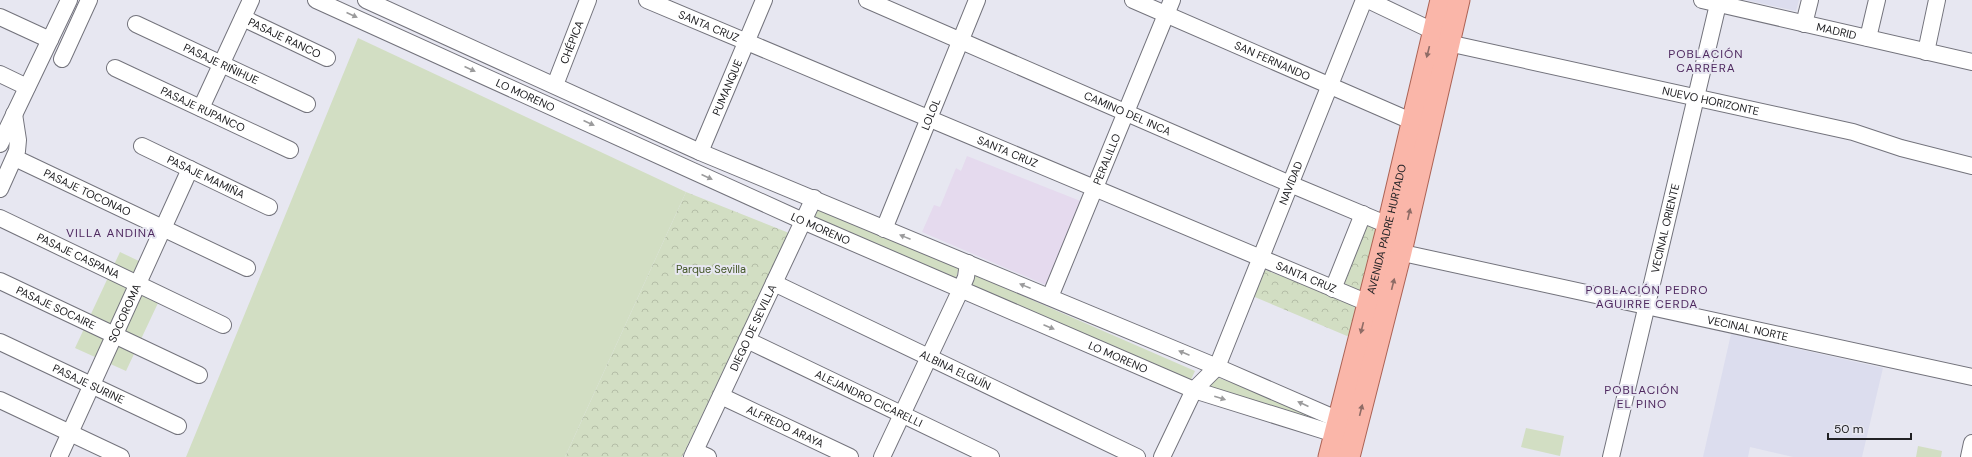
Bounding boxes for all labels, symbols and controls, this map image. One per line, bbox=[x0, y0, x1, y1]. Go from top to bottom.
street label: SANTA CRUZ bbox=[676, 7, 741, 45]
one-way arrow bbox=[346, 12, 358, 19]
street label: PASAJE RANCO bbox=[246, 14, 323, 61]
street label: CHÉPICA bbox=[557, 18, 586, 66]
street label: MADRID bbox=[1815, 19, 1858, 42]
street label: SAN FERNANDO bbox=[1232, 38, 1313, 83]
street label: PASAJE RIÑIHUE bbox=[181, 40, 261, 87]
one-way arrow bbox=[1425, 45, 1431, 58]
district label: POBLACIÓN CARRERA bbox=[1668, 46, 1744, 76]
street label: PUMANQUE bbox=[709, 57, 745, 118]
one-way arrow bbox=[465, 66, 476, 72]
street label: LO MORENO bbox=[494, 76, 557, 114]
street label: PASAJE RUPANCO bbox=[158, 83, 247, 135]
street label: NUEVO HORIZONTE bbox=[1661, 83, 1761, 118]
street label: CAMINO DEL INCA bbox=[1082, 88, 1173, 138]
street label: LOLOL bbox=[918, 96, 943, 132]
one-way arrow bbox=[583, 120, 594, 126]
street label: PERALILLO bbox=[1090, 131, 1123, 187]
street label: SANTA CRUZ bbox=[975, 133, 1040, 170]
street label: PASAJE MAMIÑA bbox=[165, 152, 247, 201]
street label: NAVIDAD bbox=[1276, 159, 1306, 207]
street label: AVENIDA PADRE HURTADO bbox=[1364, 163, 1409, 296]
street label: PASAJE TOCONAO bbox=[41, 166, 133, 219]
one-way arrow bbox=[701, 174, 713, 180]
street label: VECINAL ORIENTE bbox=[1648, 182, 1682, 274]
one-way arrow bbox=[1407, 208, 1413, 220]
street label: LO MORENO bbox=[789, 209, 852, 248]
district label: VILLA ANDINA bbox=[66, 225, 156, 241]
street label: PASAJE CASPANA bbox=[35, 230, 122, 281]
one-way arrow bbox=[898, 234, 910, 240]
street label: SANTA CRUZ bbox=[1274, 258, 1339, 296]
park label: Parque Sevilla bbox=[676, 262, 746, 276]
one-way arrow bbox=[1390, 277, 1396, 290]
street label: SOCOROMA bbox=[105, 282, 144, 345]
street label: DIEGO DE SEVILLA bbox=[726, 282, 779, 373]
district label: POBLACIÓN PEDRO AGUIRRE CERDA bbox=[1586, 282, 1708, 312]
street label: PASAJE SOCAIRE bbox=[14, 283, 98, 332]
one-way arrow bbox=[1018, 283, 1030, 289]
street label: VECINAL NORTE bbox=[1706, 312, 1790, 344]
one-way arrow bbox=[1359, 322, 1365, 334]
one-way arrow bbox=[1043, 324, 1054, 330]
street label: LO MORENO bbox=[1086, 338, 1150, 376]
street label: ALBINA ELGUÍN bbox=[917, 347, 993, 393]
one-way arrow bbox=[1177, 349, 1189, 355]
street label: PASAJE SURINE bbox=[51, 361, 127, 407]
street label: ALEJANDRO CICARELLI bbox=[813, 367, 925, 430]
district label: POBLACIÓN EL PINO bbox=[1604, 382, 1680, 412]
one-way arrow bbox=[1215, 395, 1227, 401]
one-way arrow bbox=[1297, 401, 1308, 407]
street label: ALFREDO ARAYA bbox=[744, 402, 826, 451]
one-way arrow bbox=[1358, 404, 1364, 416]
scale bar bbox=[1828, 415, 1911, 441]
text: 50 m bbox=[1834, 421, 1863, 437]

